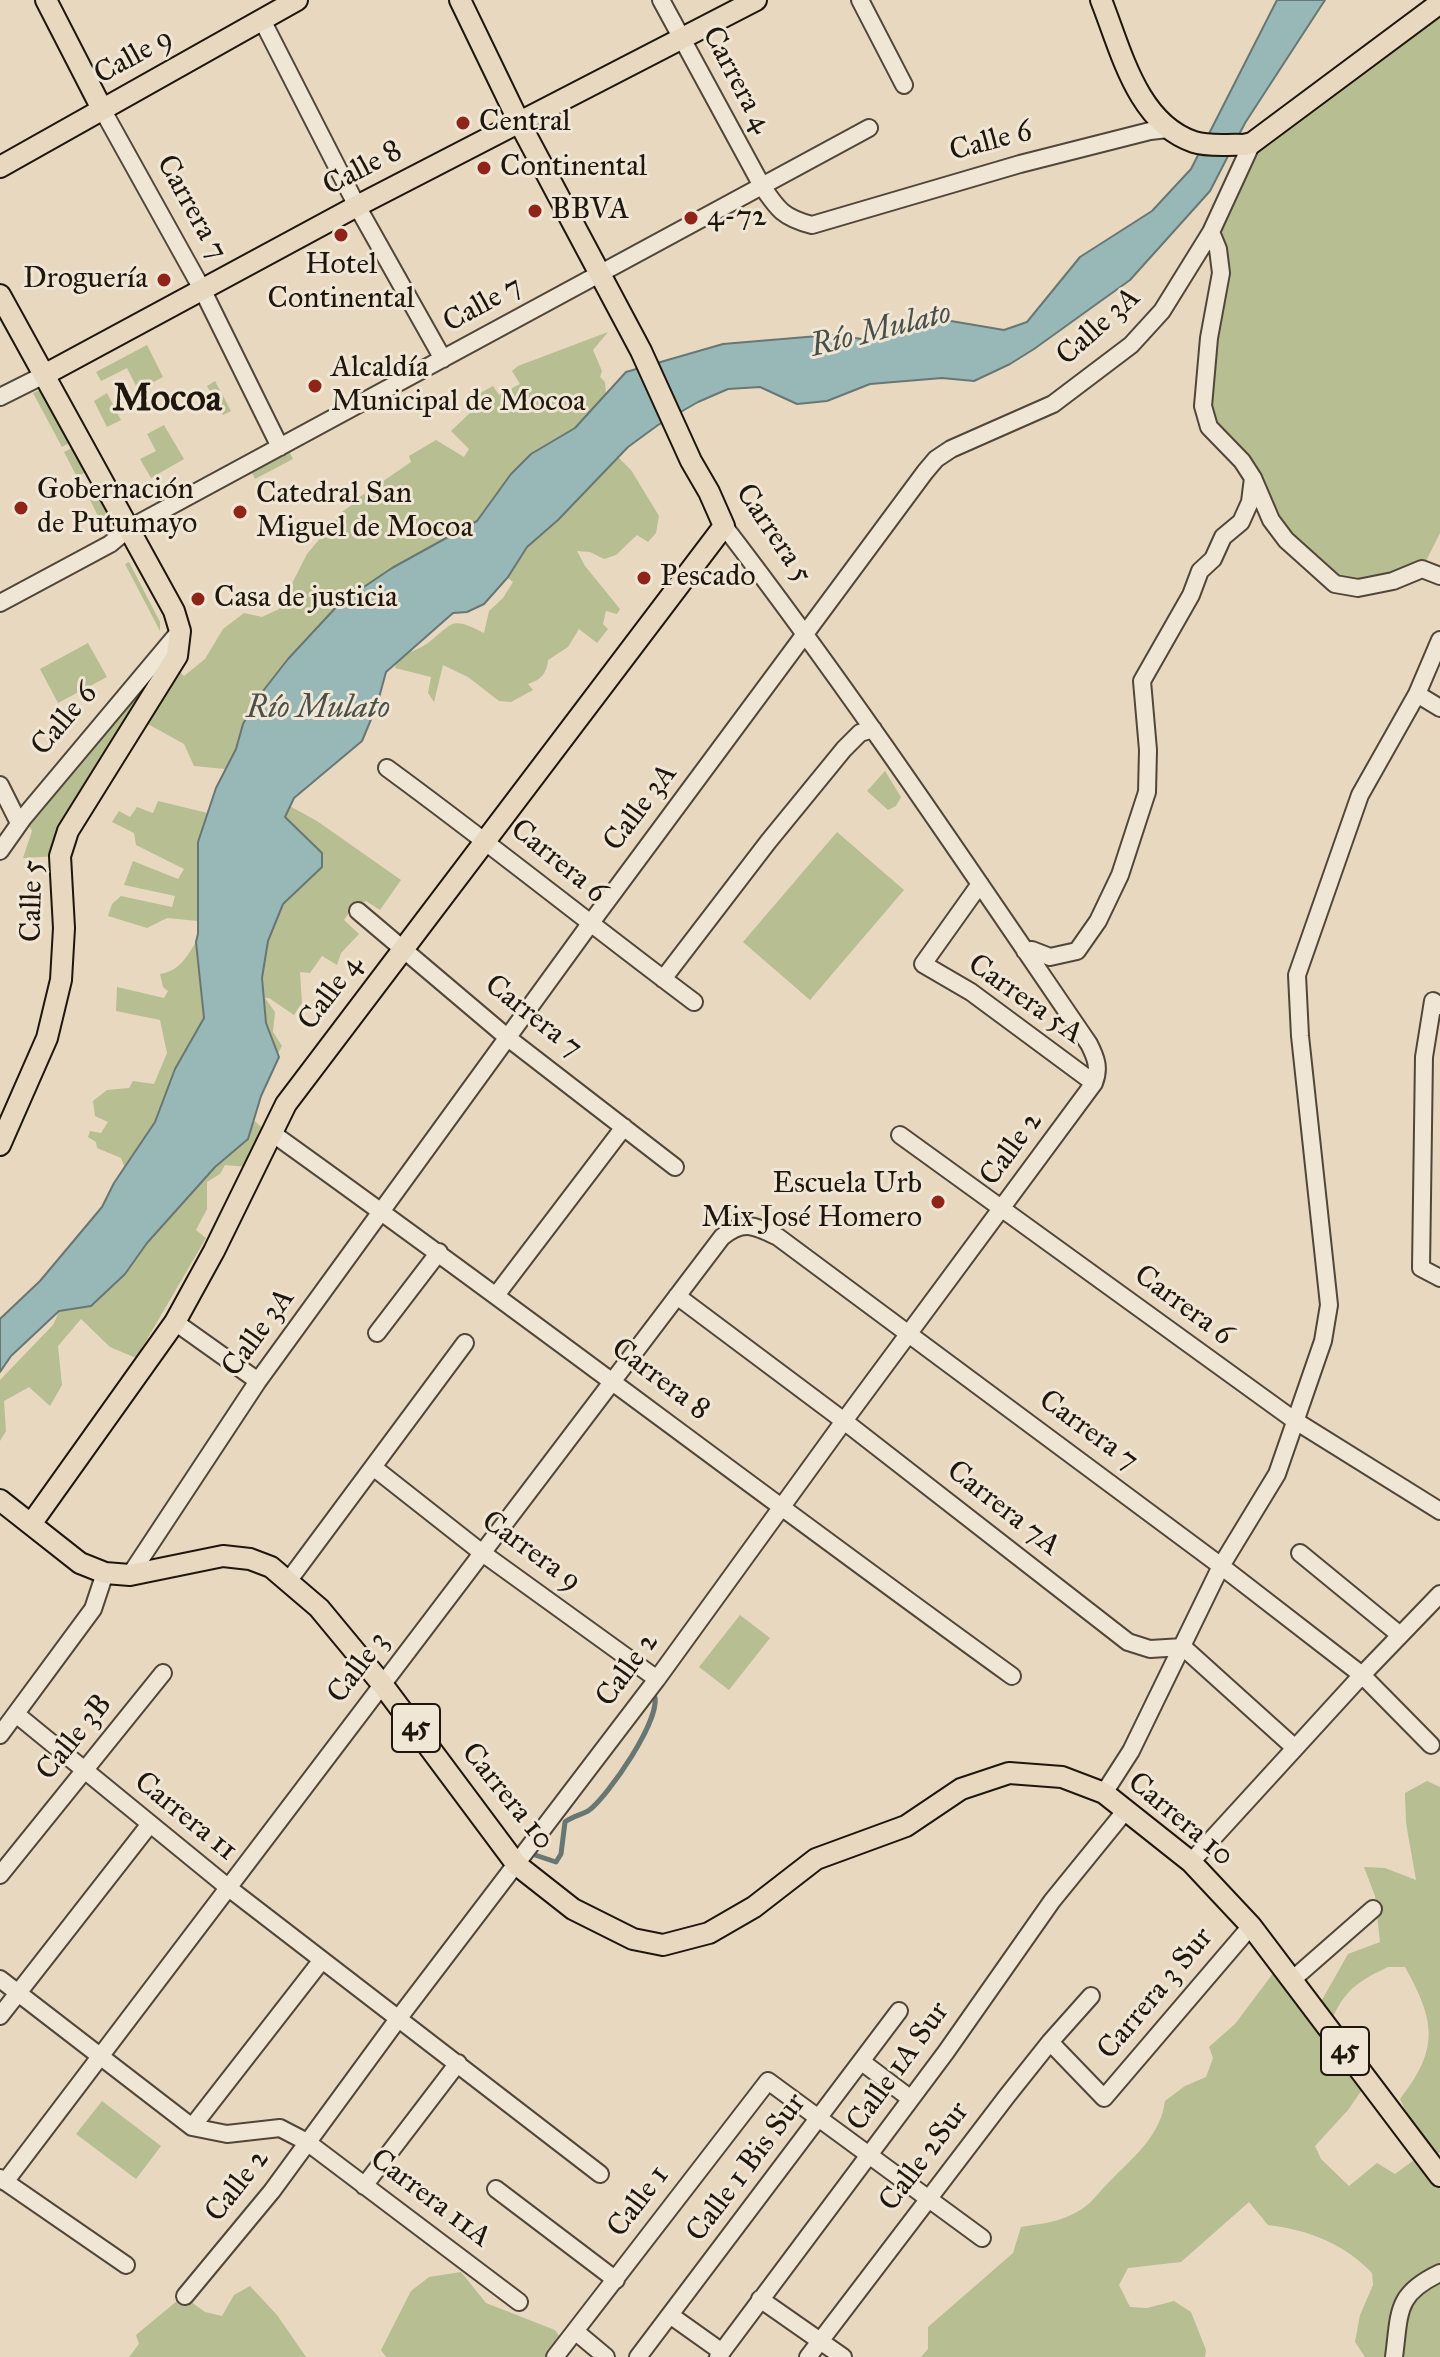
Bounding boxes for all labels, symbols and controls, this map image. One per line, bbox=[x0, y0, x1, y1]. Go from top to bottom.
street label: Calle 9 bbox=[88, 21, 180, 93]
street label: Carrera 4 bbox=[693, 21, 779, 139]
place label: Central bbox=[479, 105, 571, 141]
marker: Central bbox=[454, 114, 472, 132]
street label: Calle 6 bbox=[946, 114, 1036, 170]
street label: Calle 8 bbox=[317, 133, 409, 205]
street label: Carrera 7 bbox=[148, 149, 234, 267]
place label: Continental bbox=[500, 150, 647, 186]
marker: Continental bbox=[475, 159, 493, 177]
place label: BBVA bbox=[551, 193, 629, 229]
place label: 4-72 bbox=[707, 200, 767, 236]
marker: BBVA bbox=[526, 202, 544, 220]
marker: 4-72 bbox=[682, 209, 700, 227]
marker: Hotel Continental bbox=[332, 226, 350, 244]
place label: Hotel Continental bbox=[268, 248, 414, 318]
place label: Droguería bbox=[23, 262, 148, 298]
street label: Calle 7 bbox=[437, 269, 529, 341]
marker: Droguería bbox=[155, 271, 173, 289]
street label: Calle 3A bbox=[1050, 280, 1148, 374]
water label: Río Mulato bbox=[807, 295, 955, 367]
place label: Alcaldía Municipal de Mocoa bbox=[331, 351, 586, 422]
marker: Alcaldía Municipal de Mocoa bbox=[306, 377, 324, 395]
district label: Mocoa bbox=[112, 378, 222, 424]
place label: Gobernación de Putumayo bbox=[37, 473, 197, 544]
place label: Catedral San Miguel de Mocoa bbox=[256, 477, 473, 548]
street label: Carrera 5 bbox=[727, 477, 819, 591]
marker: Gobernación de Putumayo bbox=[12, 499, 30, 517]
marker: Catedral San Miguel de Mocoa bbox=[231, 503, 249, 521]
place label: Pescado bbox=[660, 560, 756, 596]
marker: Pescado bbox=[635, 569, 653, 587]
place label: Casa de justicia bbox=[214, 581, 398, 617]
marker: Casa de justicia bbox=[189, 590, 207, 608]
street label: Calle 6 bbox=[24, 676, 106, 764]
water label: Río Mulato bbox=[246, 690, 390, 728]
street label: Calle 3A bbox=[596, 757, 686, 859]
street label: Carrera 6 bbox=[503, 812, 613, 912]
street label: Calle 5 bbox=[14, 860, 52, 942]
street label: Carrera 5A bbox=[960, 947, 1090, 1053]
street label: Calle 4 bbox=[291, 948, 371, 1038]
street label: Carrera 7 bbox=[477, 968, 589, 1066]
street label: Calle 2 bbox=[973, 1105, 1051, 1193]
place label: Escuela Urb Mix José Homero bbox=[701, 1167, 922, 1238]
marker: Escuela Urb Mix José Homero bbox=[929, 1193, 947, 1211]
street label: Carrera 6 bbox=[1126, 1258, 1240, 1354]
street label: Calle 3A bbox=[215, 1282, 303, 1384]
street label: Carrera 8 bbox=[604, 1331, 716, 1429]
street label: Carrera 7 bbox=[1031, 1383, 1145, 1479]
street label: Carrera 7A bbox=[939, 1453, 1067, 1565]
street label: Carrera 9 bbox=[474, 1504, 588, 1600]
street label: Calle 3 bbox=[320, 1625, 398, 1711]
street label: Calle 2 bbox=[589, 1626, 667, 1714]
street label: Calle 3B bbox=[30, 1688, 120, 1788]
road number: 45 bbox=[392, 1704, 440, 1752]
street label: Carrera 10 bbox=[453, 1736, 561, 1858]
street label: Carrera 11 bbox=[126, 1765, 244, 1869]
street label: Carrera 10 bbox=[1120, 1765, 1240, 1875]
street label: Carrera 3 Sur bbox=[1090, 1921, 1222, 2067]
street label: Calle 1A Sur bbox=[840, 1995, 958, 2139]
road number: 45 bbox=[1321, 2027, 1369, 2075]
street label: Calle 1 Bis Sur bbox=[680, 2087, 814, 2249]
street label: Calle 2Sur bbox=[872, 2095, 978, 2219]
street label: Calle 2 bbox=[198, 2142, 278, 2230]
street label: Carrera 11A bbox=[362, 2142, 498, 2256]
street label: Calle 1 bbox=[601, 2159, 677, 2245]

